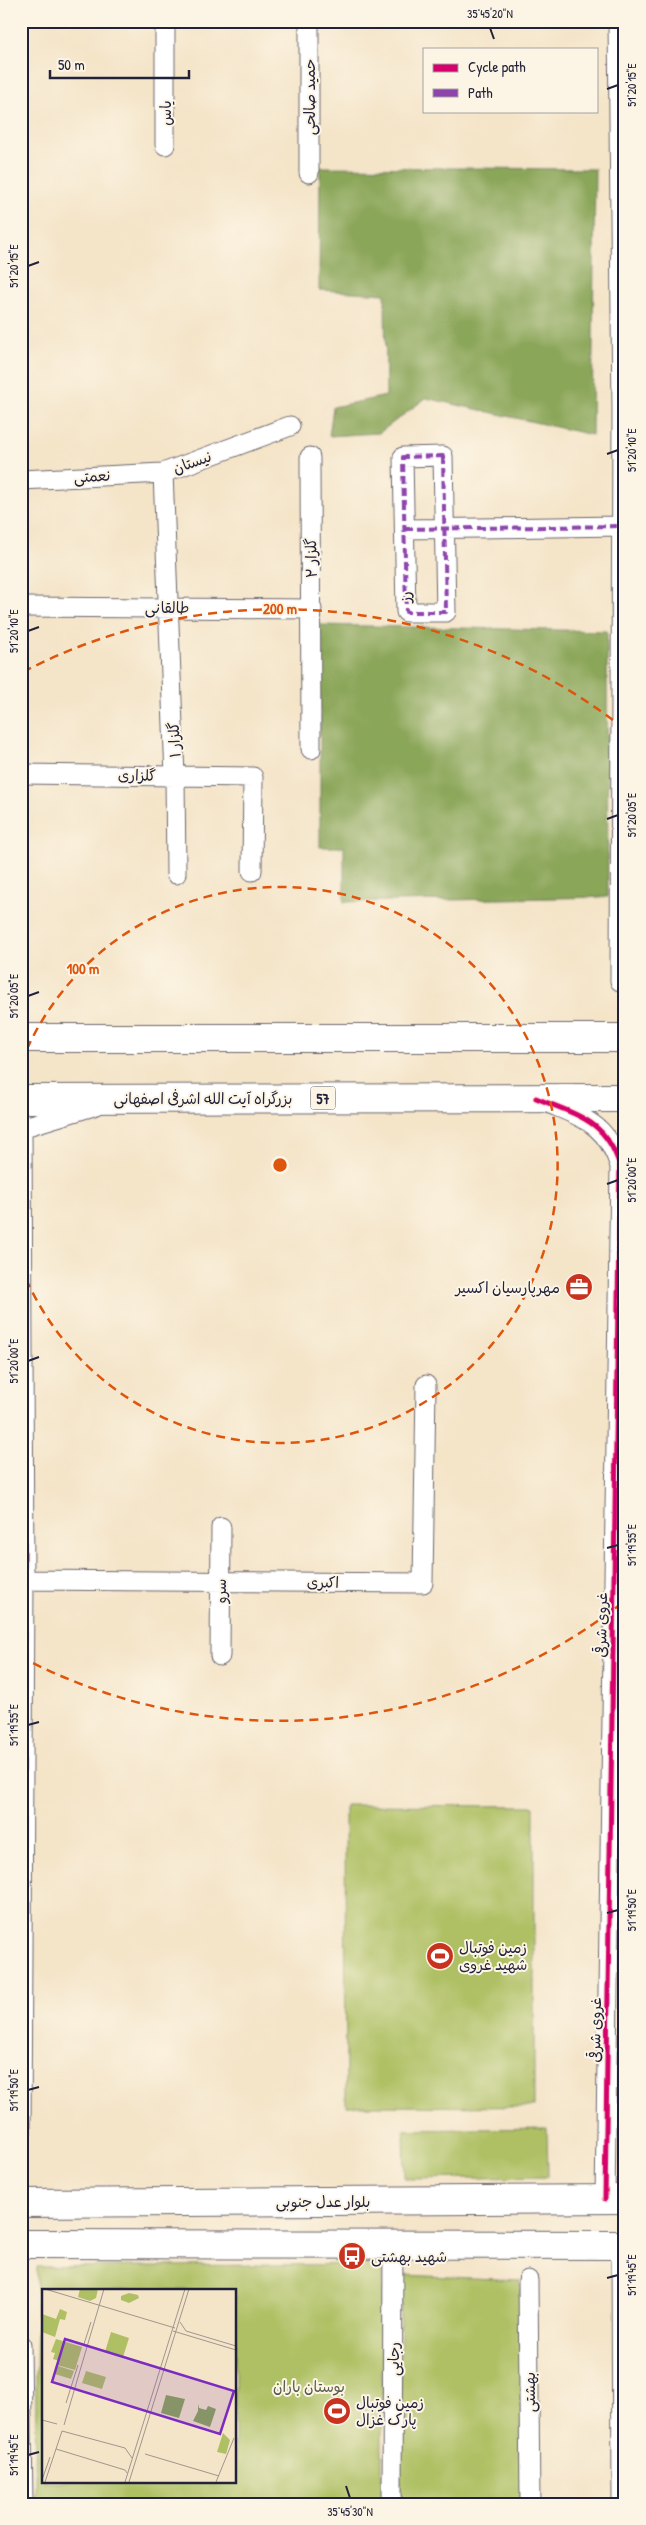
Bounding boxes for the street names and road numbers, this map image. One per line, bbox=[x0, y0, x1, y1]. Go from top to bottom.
street label: حمید صالحی bbox=[299, 59, 320, 135]
street label: یاس bbox=[155, 100, 176, 126]
street label: نیستان bbox=[170, 445, 214, 479]
street label: نعمتی bbox=[73, 465, 111, 487]
street label: گلزار ۲ bbox=[300, 538, 322, 578]
street label: رز bbox=[394, 591, 416, 604]
street label: طالقانی bbox=[145, 597, 189, 618]
street label: گلزار ۱ bbox=[163, 722, 185, 758]
street label: گلزاری bbox=[118, 764, 156, 786]
road number: 57 bbox=[310, 1086, 336, 1110]
street label: بزرگراه آیت الله اشرفی اصفهانی bbox=[114, 1088, 292, 1109]
street label: اکبری bbox=[307, 1571, 339, 1593]
street label: سرو bbox=[210, 1579, 231, 1604]
street label: غروی شرقی bbox=[590, 1592, 612, 1658]
street label: غروی شرقی bbox=[584, 1997, 606, 2063]
street label: بلوار عدل جنوبی bbox=[276, 2191, 370, 2212]
street label: رجایی bbox=[383, 2342, 404, 2376]
street label: بهشتی bbox=[519, 2372, 540, 2412]

